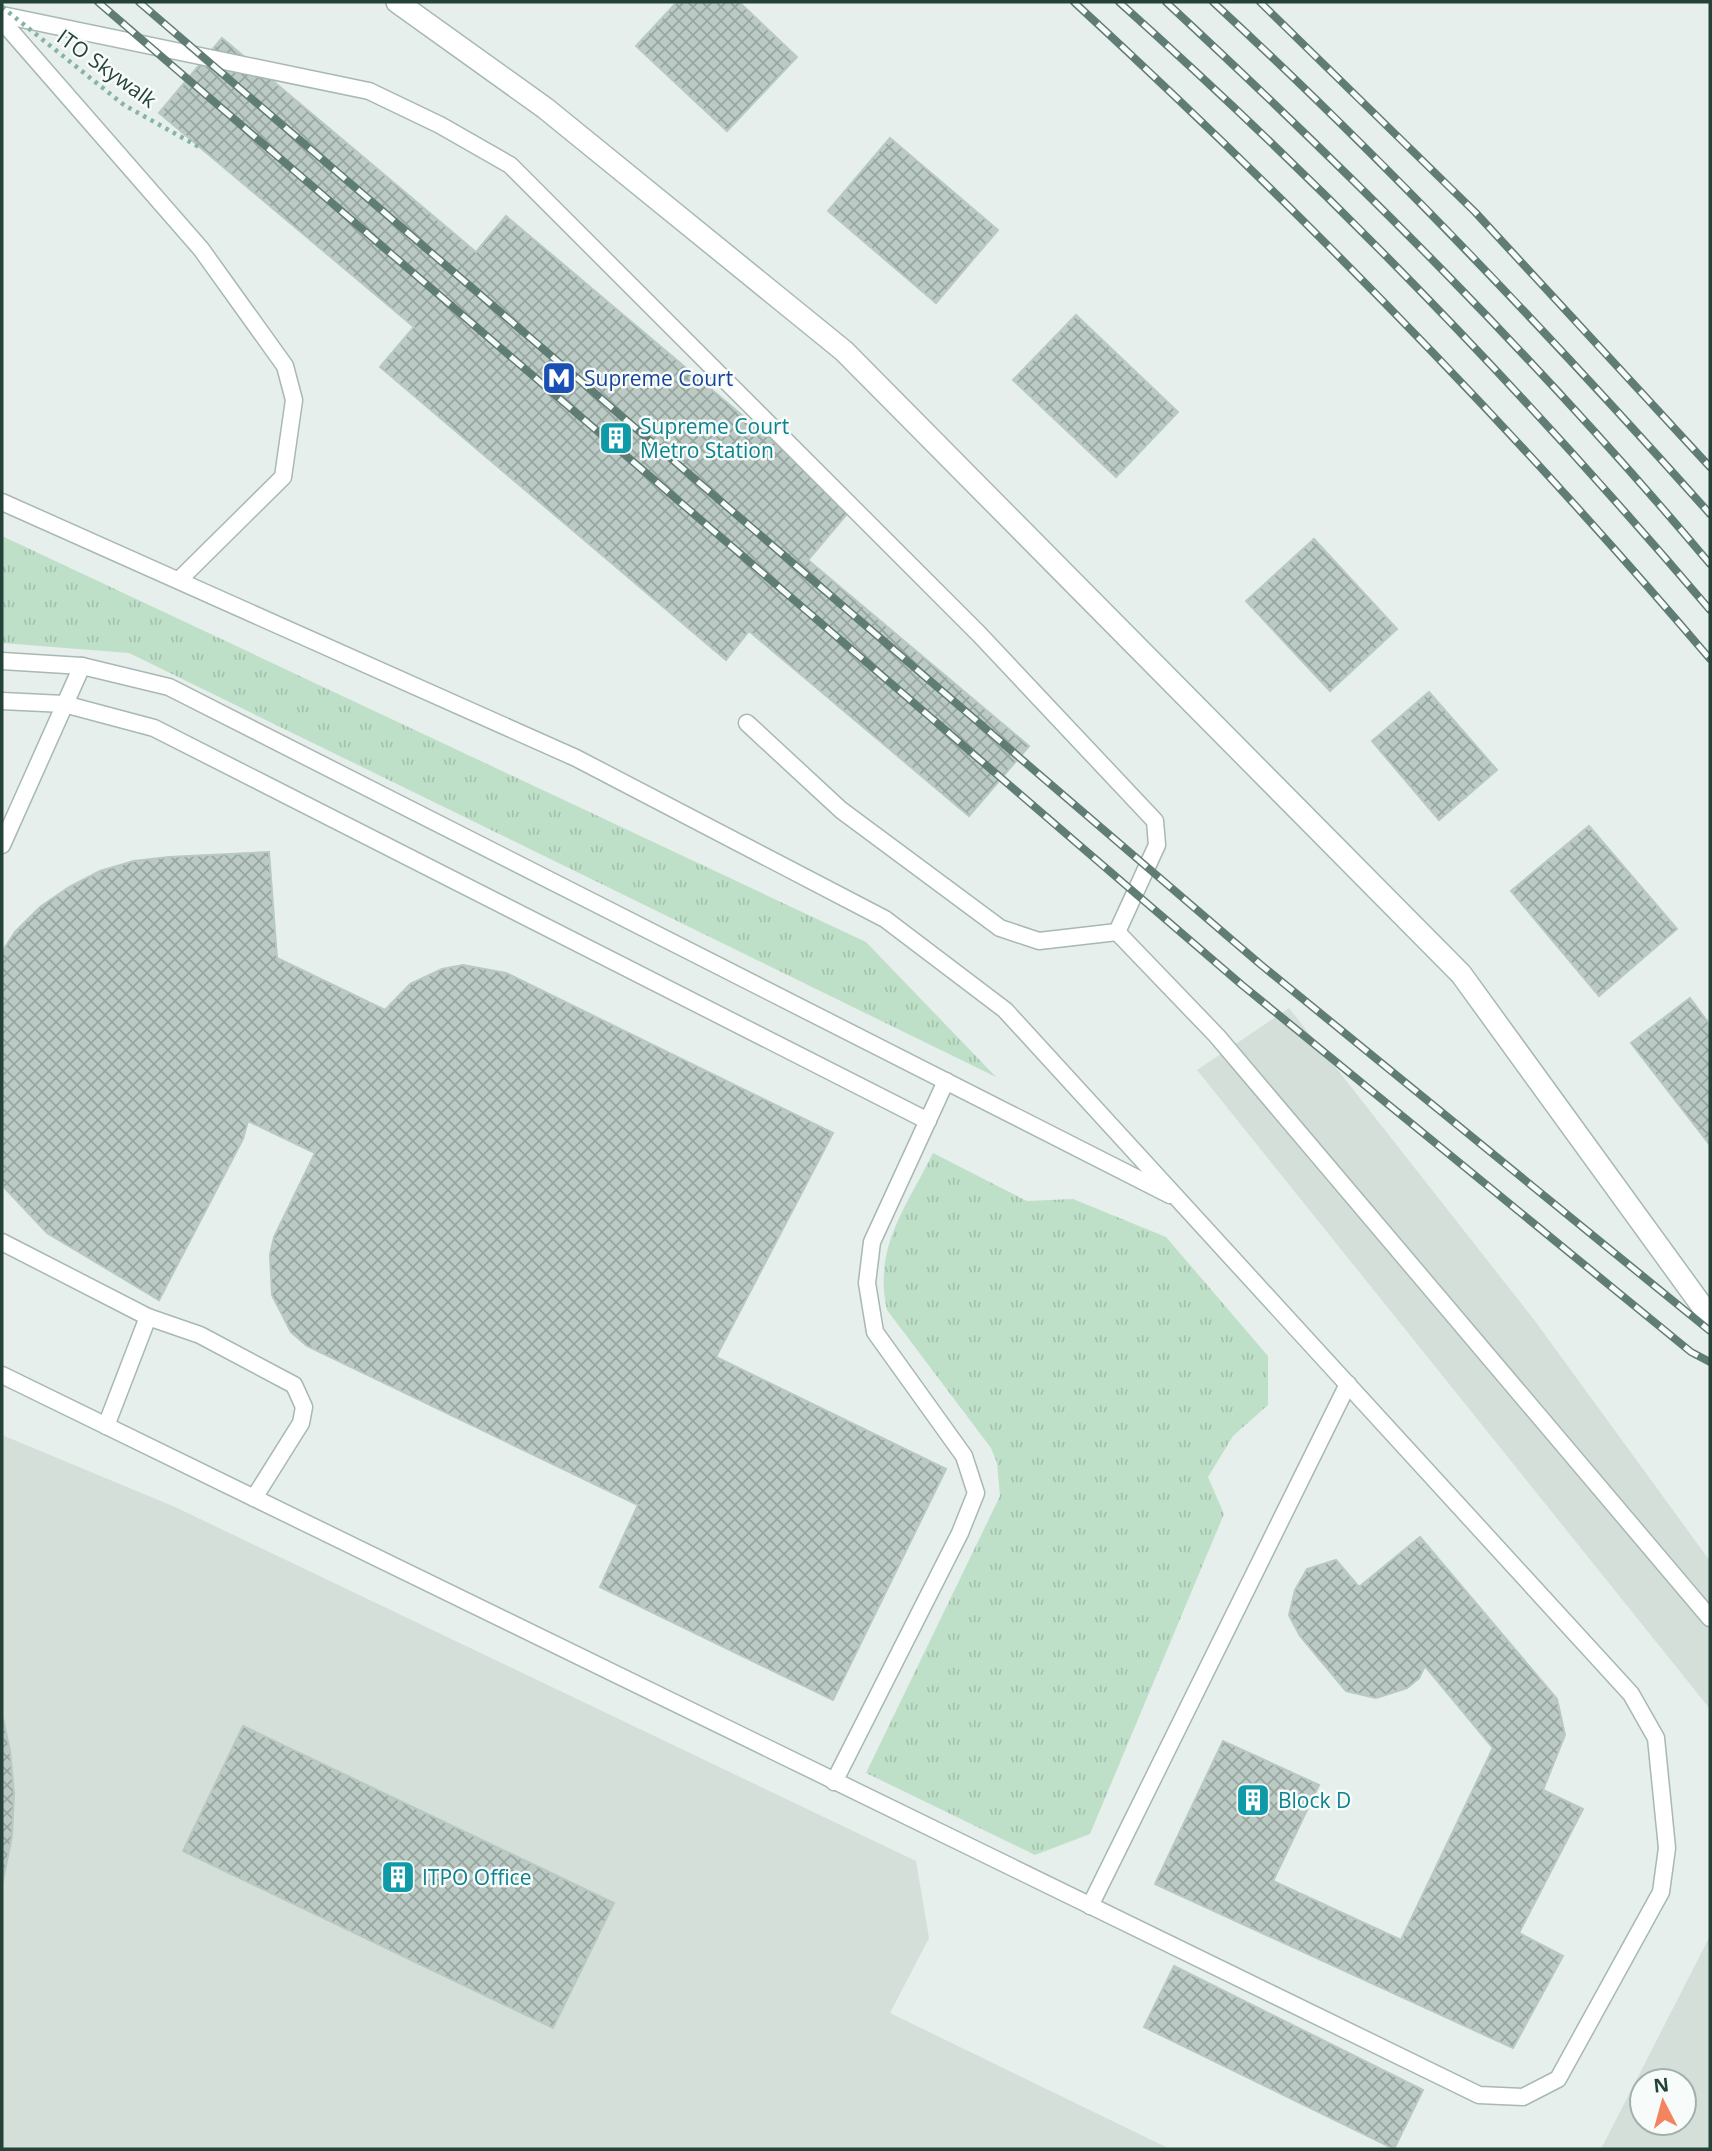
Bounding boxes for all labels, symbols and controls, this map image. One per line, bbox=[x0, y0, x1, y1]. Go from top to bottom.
street label: ITO Skywalk bbox=[52, 22, 162, 114]
metro station icon: Supreme Court bbox=[540, 359, 578, 397]
place label: Supreme Court bbox=[584, 364, 733, 392]
place label: Supreme Court Metro Station bbox=[640, 412, 789, 464]
building icon: Supreme Court Metro Station bbox=[597, 419, 635, 457]
building icon: Block D bbox=[1234, 1781, 1272, 1819]
place label: Block D bbox=[1278, 1786, 1351, 1814]
building icon: ITPO Office bbox=[379, 1858, 417, 1896]
place label: ITPO Office bbox=[422, 1863, 531, 1891]
north arrow bbox=[1628, 2067, 1698, 2137]
text: N bbox=[1652, 2071, 1670, 2099]

